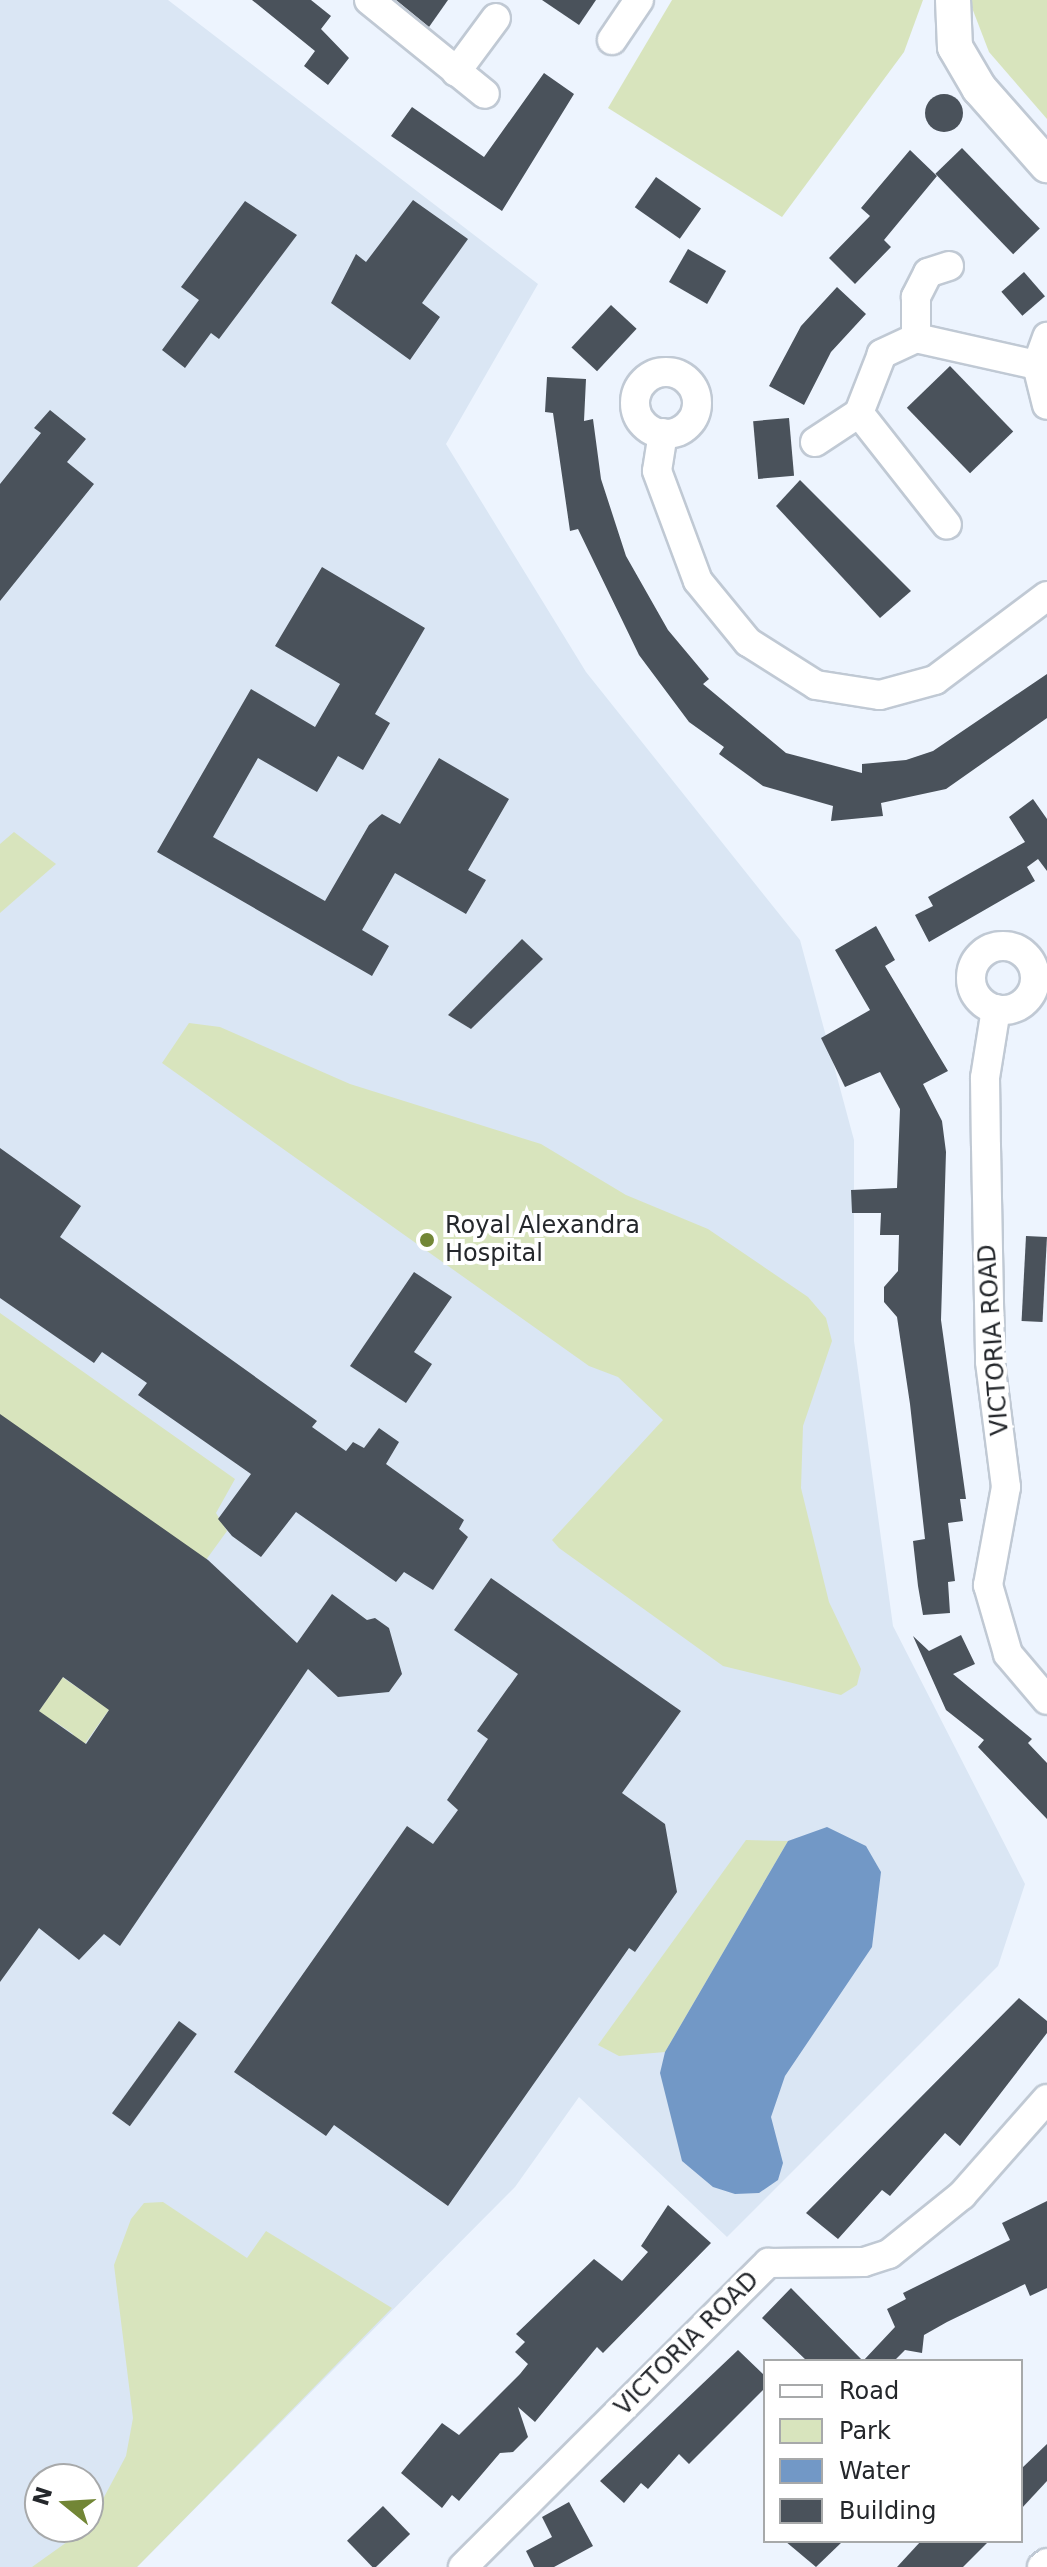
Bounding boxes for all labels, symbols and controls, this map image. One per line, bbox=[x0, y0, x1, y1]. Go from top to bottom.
place label: Royal Alexandra Hospital bbox=[445, 1212, 640, 1268]
marker: Royal Alexandra Hospital bbox=[416, 1229, 438, 1251]
street label: VICTORIA ROAD bbox=[973, 1243, 1015, 1437]
street label: VICTORIA ROAD bbox=[609, 2266, 765, 2422]
legend bbox=[763, 2359, 1023, 2543]
text: Road bbox=[839, 2377, 899, 2405]
text: Park bbox=[839, 2417, 891, 2445]
text: Water bbox=[839, 2457, 910, 2485]
north arrow bbox=[24, 2463, 104, 2543]
text: N bbox=[28, 2483, 57, 2509]
text: Building bbox=[839, 2497, 936, 2525]

